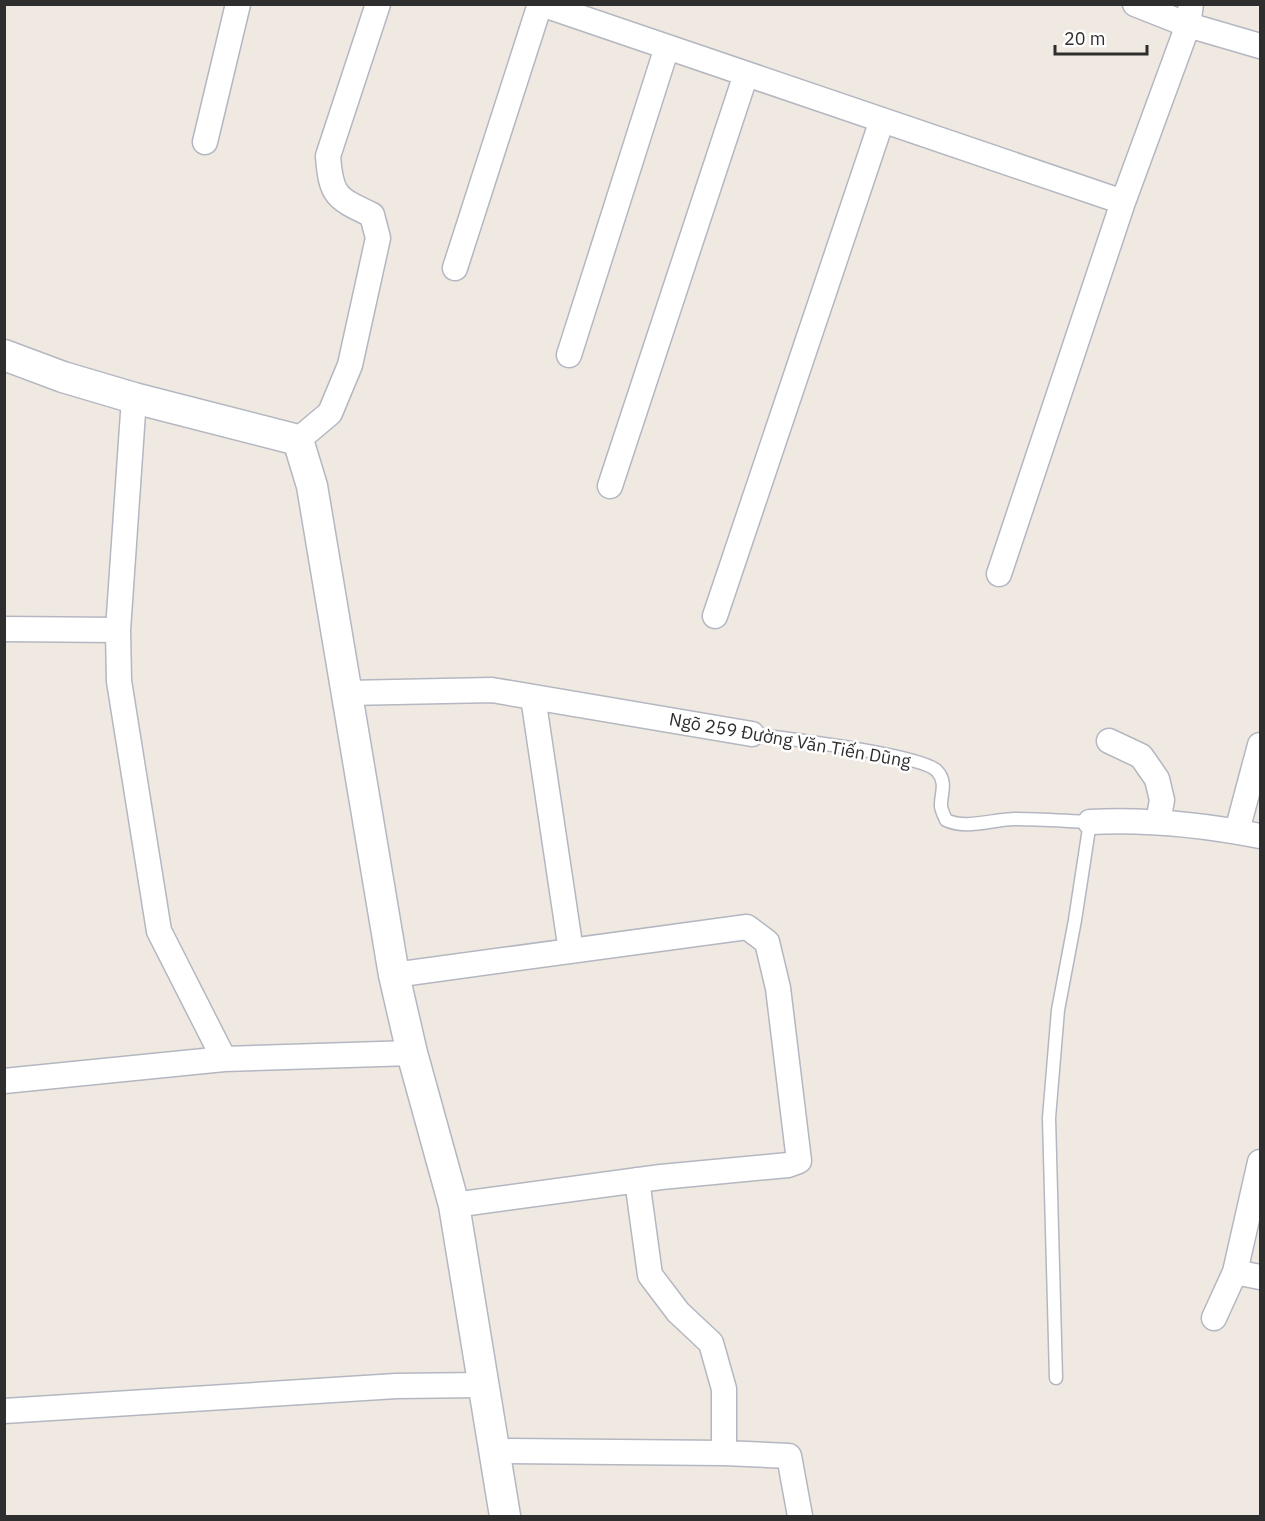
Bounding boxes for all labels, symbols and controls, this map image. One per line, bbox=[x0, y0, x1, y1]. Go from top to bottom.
scale bar bbox=[1055, 18, 1146, 56]
text: 20 m bbox=[1064, 27, 1106, 50]
street label: Ngõ 259 Đường Văn Tiến Dũng bbox=[667, 707, 913, 773]

